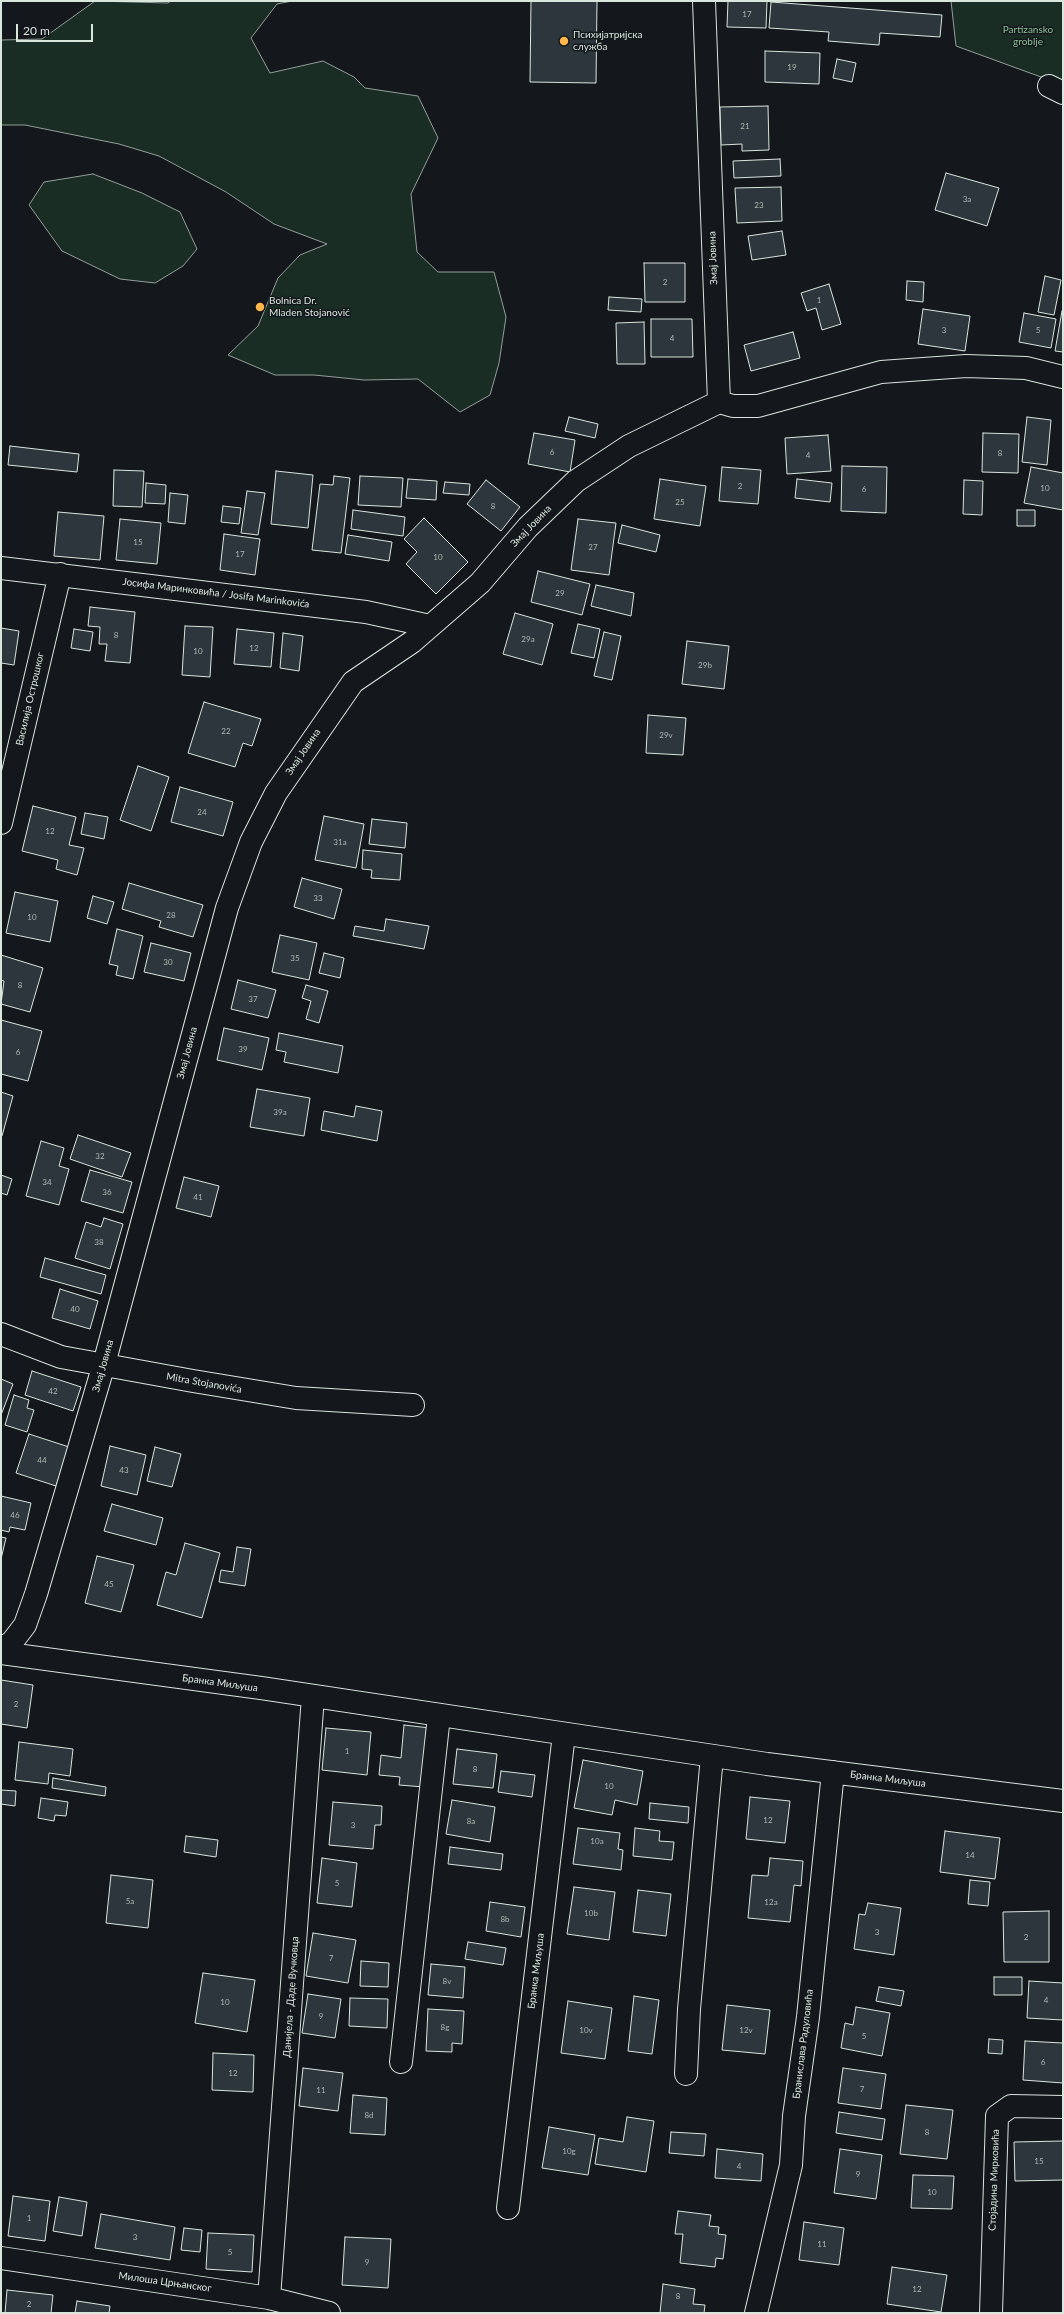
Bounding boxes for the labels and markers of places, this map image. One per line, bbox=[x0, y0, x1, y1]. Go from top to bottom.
place label: Психијатријска служба bbox=[573, 29, 642, 52]
marker: Психијатријска служба bbox=[558, 35, 570, 47]
place label: Bolnica Dr. Mladen Stojanović bbox=[269, 295, 350, 318]
marker: Bolnica Dr. Mladen Stojanović bbox=[254, 301, 266, 313]

